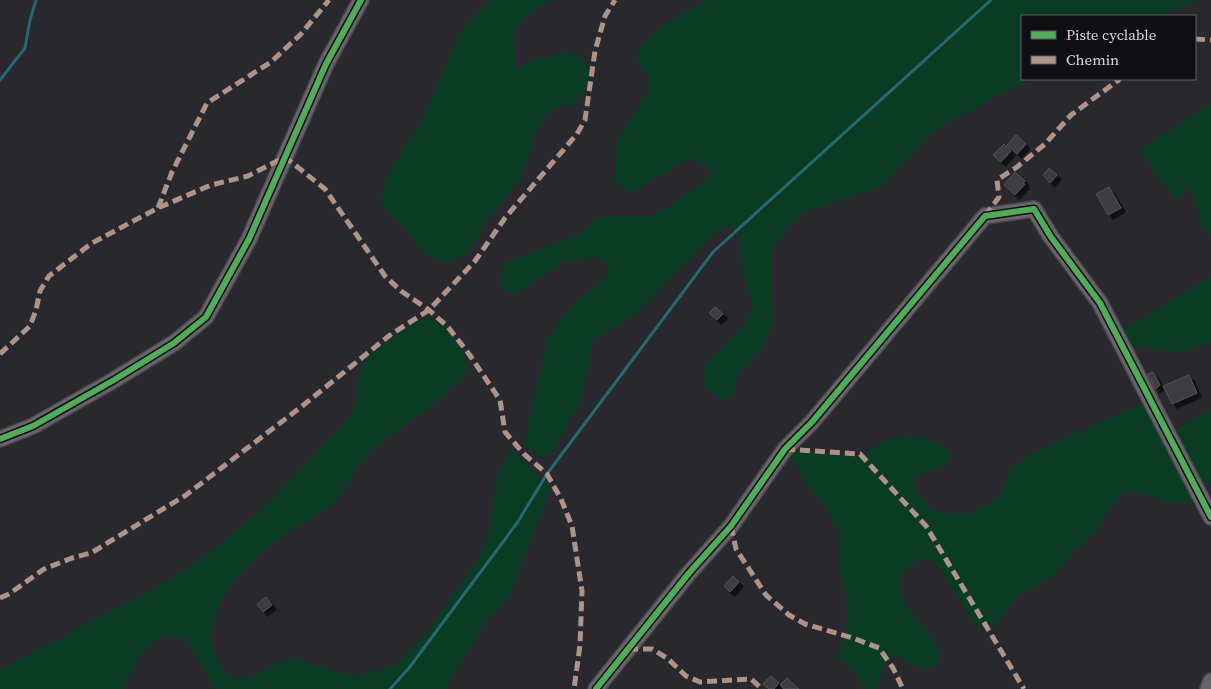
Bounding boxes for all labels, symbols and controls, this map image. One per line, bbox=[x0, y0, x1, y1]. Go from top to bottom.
legend bbox=[1021, 15, 1196, 80]
text: Piste cyclable bbox=[1066, 24, 1157, 45]
text: Chemin bbox=[1066, 49, 1119, 70]

